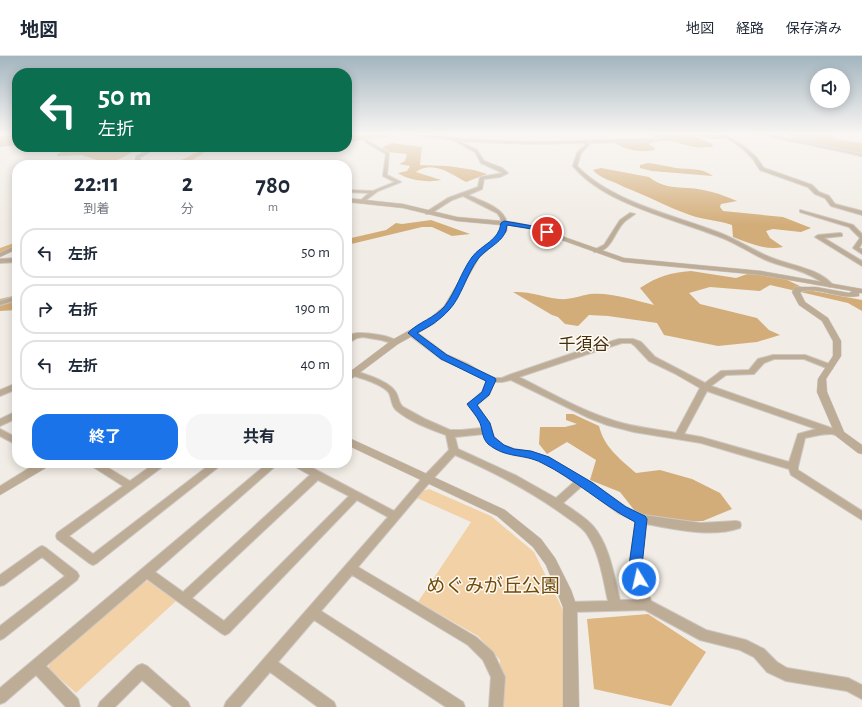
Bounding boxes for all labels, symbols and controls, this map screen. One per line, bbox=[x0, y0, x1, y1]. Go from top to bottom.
text: 地図 bbox=[20, 21, 58, 40]
text: 地図 bbox=[686, 22, 714, 36]
text: 経路 bbox=[736, 22, 764, 36]
text: 保存済み bbox=[786, 22, 842, 36]
map controls bbox=[810, 68, 850, 108]
button: sound bbox=[810, 68, 850, 108]
text: 50 m bbox=[98, 83, 152, 111]
icon: left bbox=[32, 84, 84, 136]
text: 左折 bbox=[98, 121, 134, 139]
text: 22:11 bbox=[74, 172, 119, 196]
text: 2 bbox=[182, 172, 193, 196]
text: 780 bbox=[256, 174, 290, 198]
text: m bbox=[268, 201, 278, 214]
text: 到着 bbox=[83, 203, 109, 216]
text: 分 bbox=[181, 203, 194, 216]
pin bbox=[530, 215, 564, 249]
icon: arrive bbox=[536, 221, 558, 243]
icon: left bbox=[34, 242, 56, 264]
text: 50 m bbox=[301, 245, 330, 260]
text: 左折 bbox=[68, 247, 98, 262]
icon: right bbox=[34, 298, 56, 320]
text: 190 m bbox=[295, 301, 330, 316]
text: 右折 bbox=[68, 303, 98, 318]
district label: 千須谷 bbox=[559, 335, 610, 353]
icon: left bbox=[34, 354, 56, 376]
text: 40 m bbox=[300, 357, 330, 372]
text: 左折 bbox=[68, 359, 98, 374]
button: 終了 bbox=[32, 414, 178, 460]
button: 共有 bbox=[186, 414, 332, 460]
position arrow bbox=[618, 558, 660, 600]
park label: めぐみが丘公園 bbox=[426, 575, 560, 596]

